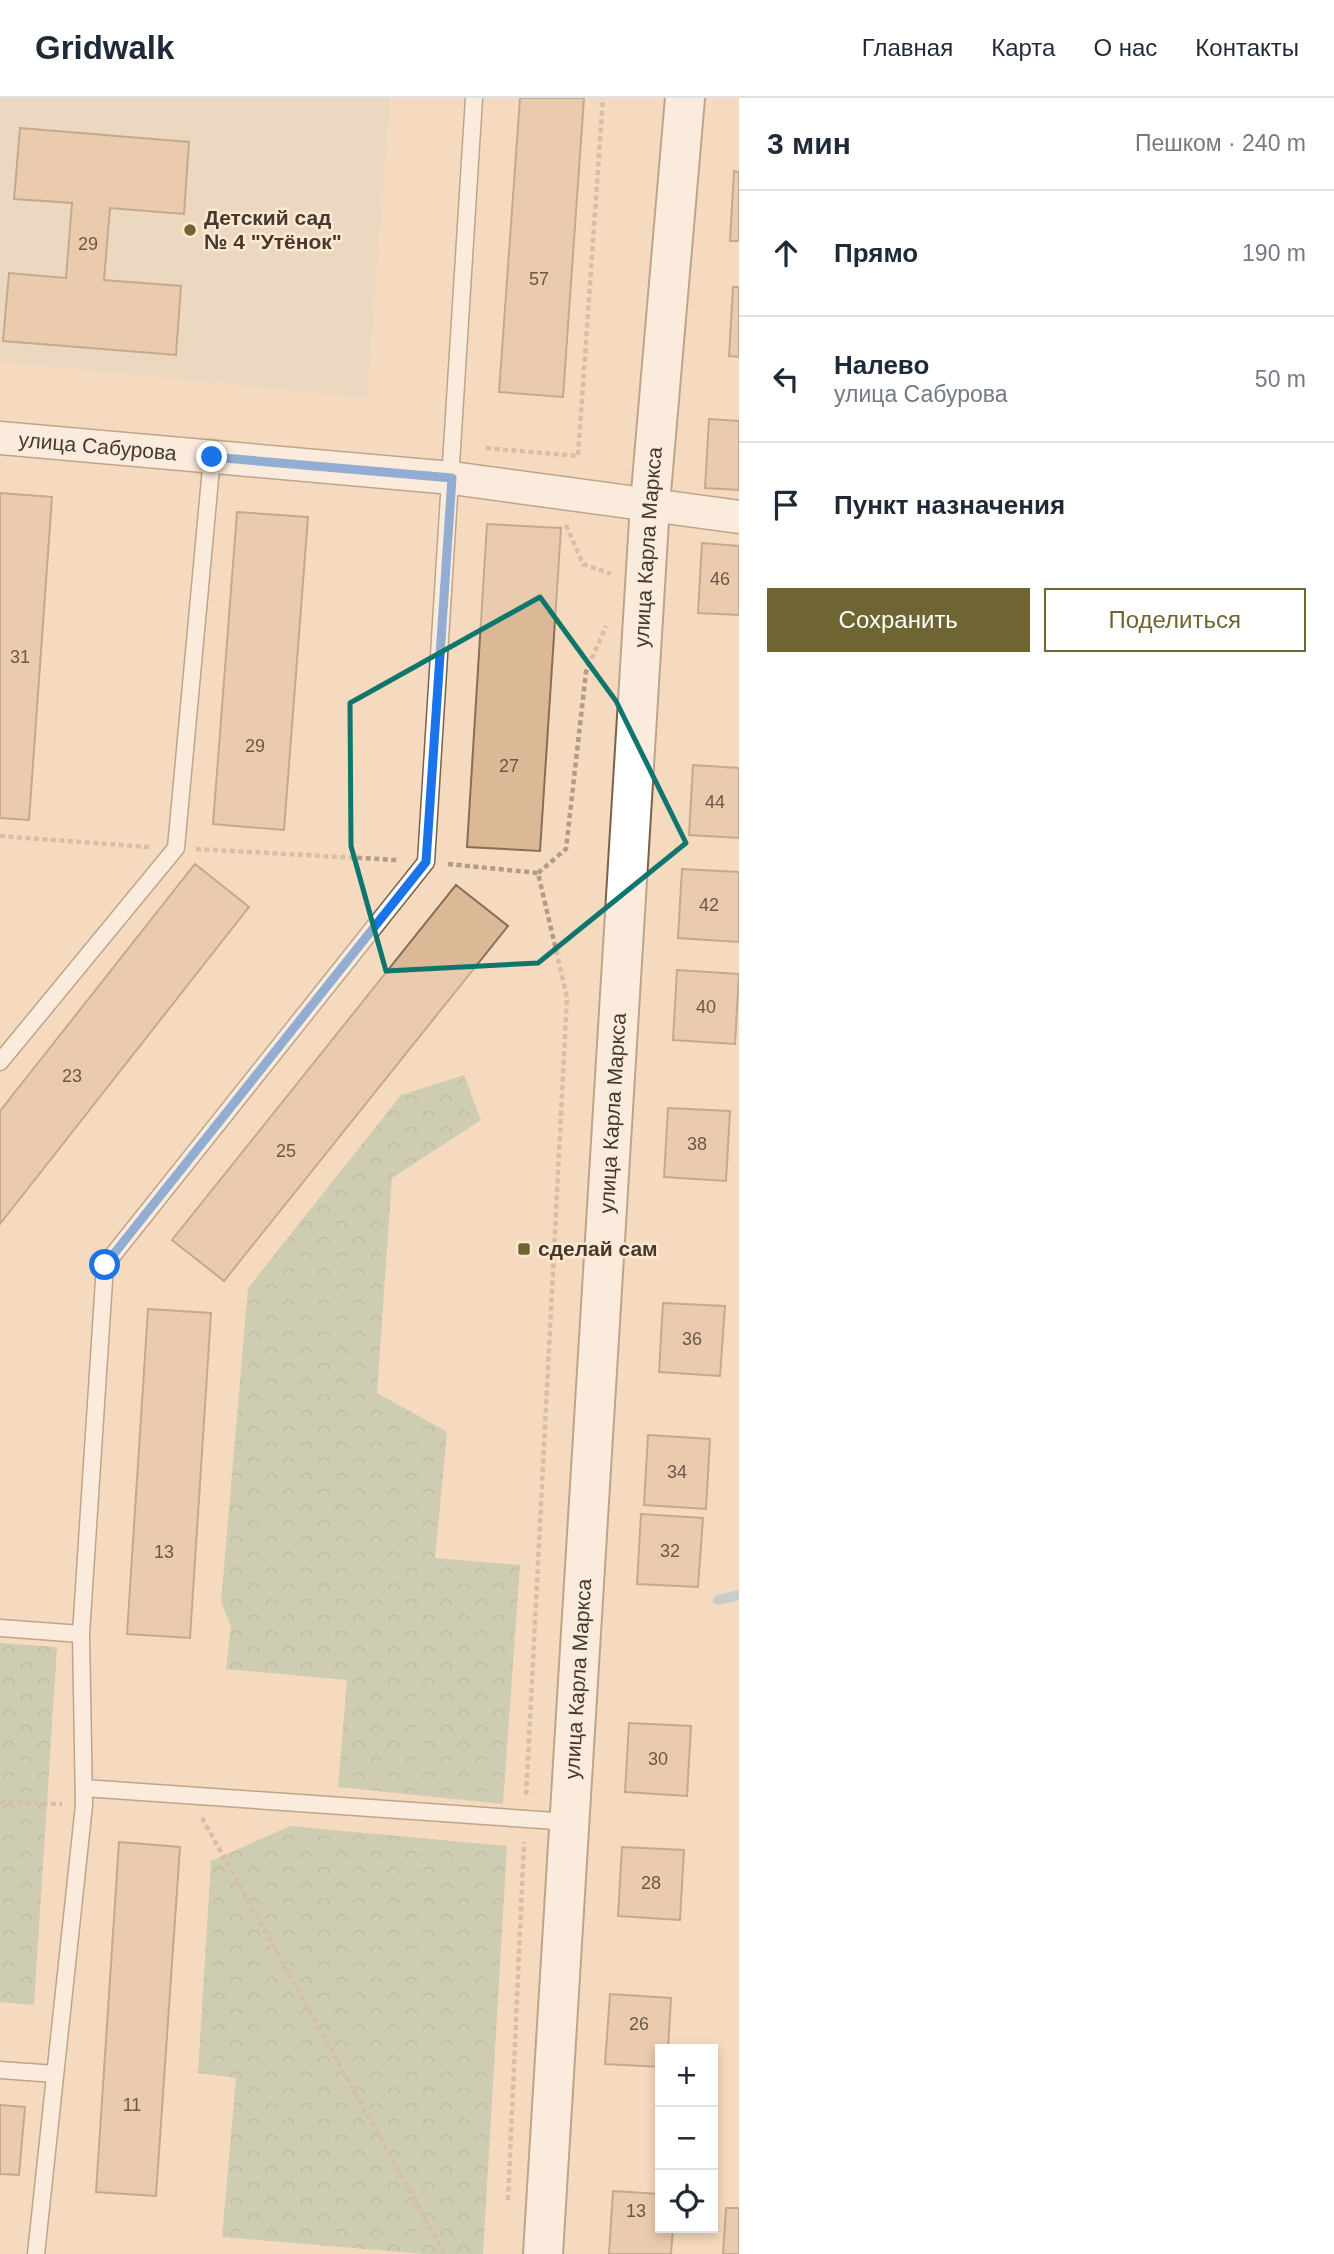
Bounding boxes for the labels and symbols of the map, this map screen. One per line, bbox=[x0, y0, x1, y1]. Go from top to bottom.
place label: Детский сад № 4 "Утёнок" bbox=[204, 206, 342, 253]
marker: Детский сад № 4 "Утёнок" bbox=[182, 222, 198, 238]
house number: 29 bbox=[78, 234, 98, 254]
house number: 57 bbox=[529, 269, 549, 289]
street label: улица Сабурова bbox=[18, 428, 178, 465]
route end bbox=[196, 441, 227, 472]
street label: улица Карла Маркса bbox=[629, 446, 666, 648]
house number: 46 bbox=[710, 569, 730, 589]
house number: 31 bbox=[10, 647, 30, 667]
house number: 29 bbox=[245, 736, 265, 756]
house number: 27 bbox=[499, 756, 519, 776]
house number: 44 bbox=[705, 792, 725, 812]
house number: 42 bbox=[699, 895, 719, 915]
house number: 40 bbox=[696, 997, 716, 1017]
street label: улица Карла Маркса bbox=[595, 1012, 630, 1214]
house number: 23 bbox=[62, 1066, 82, 1086]
house number: 38 bbox=[687, 1134, 707, 1154]
house number: 25 bbox=[276, 1141, 296, 1161]
place label: сделай сам bbox=[538, 1237, 658, 1260]
marker: сделай сам bbox=[516, 1241, 532, 1257]
route start bbox=[89, 1249, 120, 1280]
house number: 36 bbox=[682, 1329, 702, 1349]
house number: 34 bbox=[667, 1462, 687, 1482]
house number: 32 bbox=[660, 1541, 680, 1561]
house number: 13 bbox=[154, 1542, 174, 1562]
street label: улица Карла Маркса bbox=[560, 1578, 595, 1780]
house number: 30 bbox=[648, 1749, 668, 1769]
house number: 28 bbox=[641, 1873, 661, 1893]
house number: 26 bbox=[629, 2014, 649, 2034]
house number: 11 bbox=[123, 2095, 141, 2115]
house number: 13 bbox=[626, 2201, 646, 2221]

